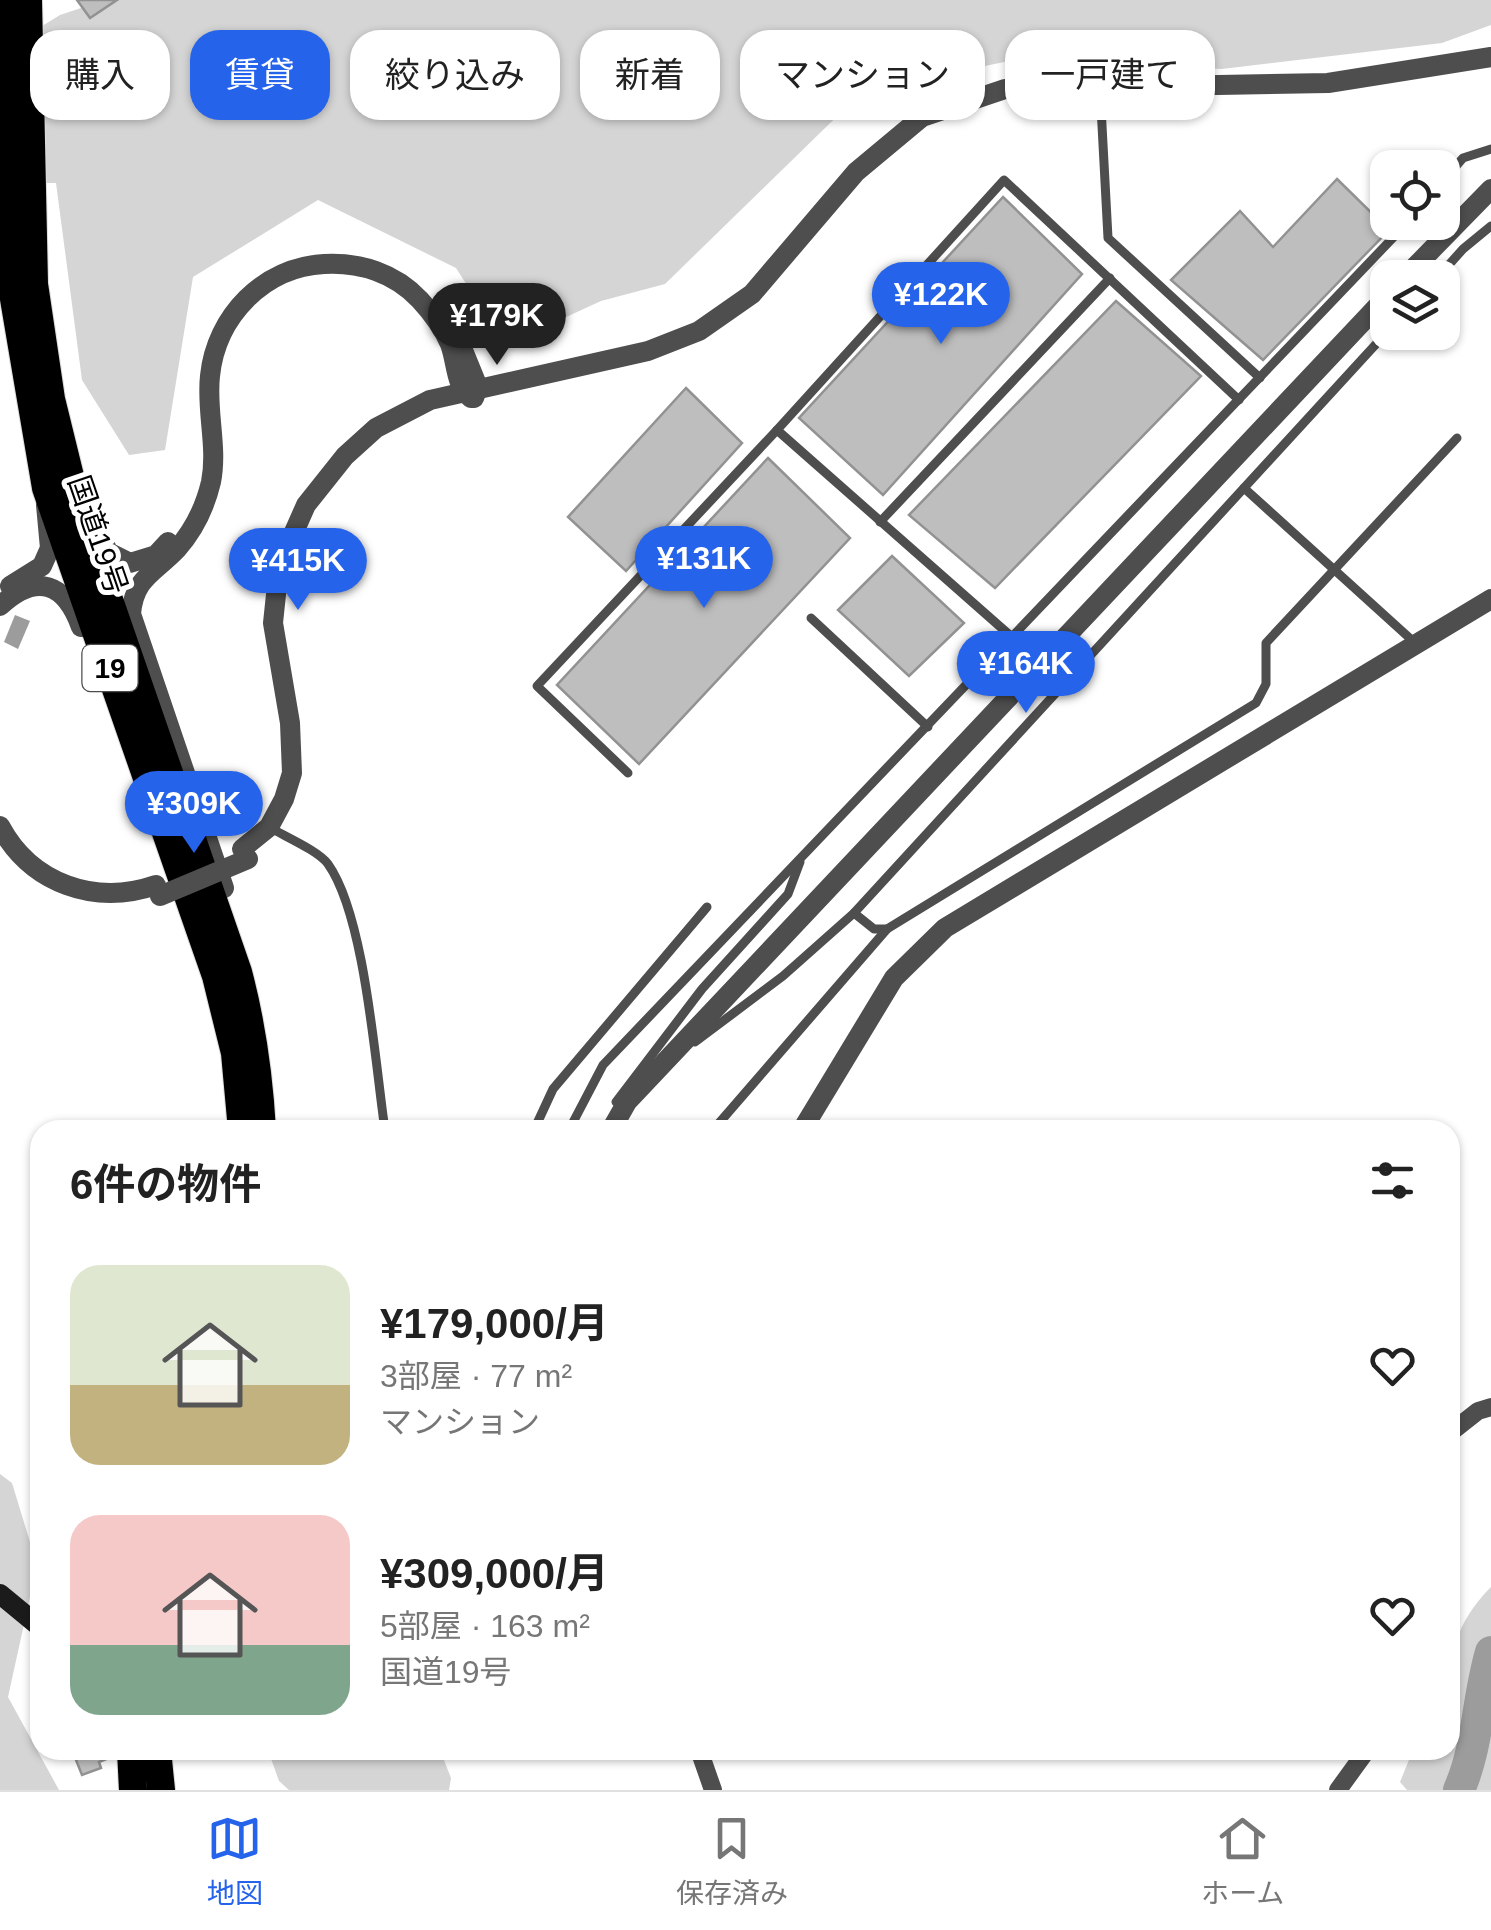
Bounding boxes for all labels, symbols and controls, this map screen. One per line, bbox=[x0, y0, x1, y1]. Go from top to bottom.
chip: 購入 bbox=[30, 30, 170, 120]
chip: 賃貸 bbox=[190, 30, 330, 120]
chip: 絞り込み bbox=[350, 30, 560, 120]
chip: 新着 bbox=[580, 30, 720, 120]
chip: マンション bbox=[740, 30, 985, 120]
chip: 一戸建て bbox=[1005, 30, 1215, 120]
map controls bbox=[1370, 150, 1460, 350]
button: locate bbox=[1370, 150, 1460, 240]
button: layers bbox=[1370, 260, 1460, 350]
pin: ¥122K bbox=[871, 262, 1011, 347]
text: ¥122K bbox=[894, 276, 988, 312]
pin: ¥179K bbox=[427, 283, 567, 368]
text: ¥179K bbox=[450, 297, 544, 333]
street label: 国道19号 bbox=[62, 471, 134, 599]
pin: ¥131K bbox=[634, 526, 774, 611]
pin: ¥415K bbox=[228, 528, 368, 613]
text: ¥131K bbox=[657, 540, 751, 576]
text: ¥415K bbox=[251, 542, 345, 578]
pin: ¥164K bbox=[956, 631, 1096, 716]
road number: 19 bbox=[82, 645, 138, 691]
text: ¥164K bbox=[979, 645, 1073, 681]
pin: ¥309K bbox=[124, 771, 264, 856]
text: ¥309K bbox=[147, 785, 241, 821]
icon: filters bbox=[1365, 1153, 1420, 1208]
text: 6件の物件 bbox=[70, 1161, 261, 1208]
text: ¥179,000/月 bbox=[380, 1300, 609, 1347]
icon: home bbox=[150, 1305, 270, 1425]
icon: heart bbox=[1365, 1338, 1420, 1393]
text: 3部屋 · 77 m² bbox=[380, 1358, 572, 1394]
text: マンション bbox=[380, 1404, 540, 1440]
text: ¥309,000/月 bbox=[380, 1550, 609, 1597]
icon: home bbox=[150, 1555, 270, 1675]
icon: heart bbox=[1365, 1588, 1420, 1643]
text: 5部屋 · 163 m² bbox=[380, 1608, 590, 1644]
text: 国道19号 bbox=[380, 1654, 512, 1690]
tab: 地図 bbox=[207, 1811, 263, 1911]
tab: 保存済み bbox=[676, 1811, 788, 1911]
tab: ホーム bbox=[1201, 1811, 1284, 1911]

